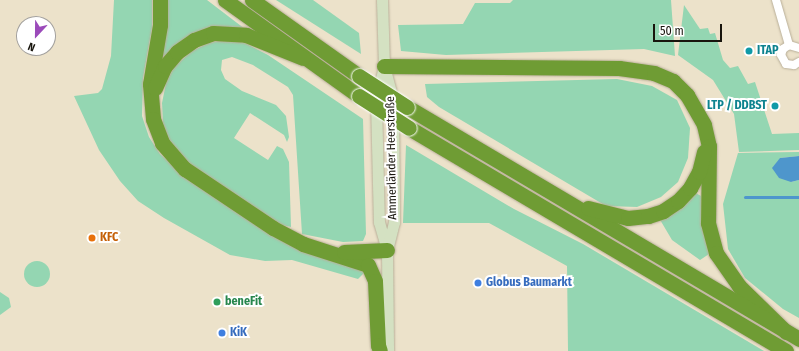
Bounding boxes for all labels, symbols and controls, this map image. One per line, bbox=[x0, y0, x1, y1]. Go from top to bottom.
north arrow bbox=[16, 16, 56, 56]
scale bar bbox=[655, 16, 724, 42]
text: 50 m bbox=[660, 24, 684, 38]
text: N bbox=[26, 39, 37, 54]
place label: ITAP bbox=[757, 44, 779, 58]
marker: ITAP bbox=[744, 46, 754, 56]
street label: Ammerländer Heerstraße bbox=[384, 96, 400, 220]
place label: LTP / DDBST bbox=[707, 99, 767, 113]
marker: LTP / DDBST bbox=[770, 101, 780, 111]
place label: KFC bbox=[100, 231, 118, 245]
marker: KFC bbox=[87, 233, 97, 243]
place label: Globus Baumarkt bbox=[486, 276, 572, 290]
marker: Globus Baumarkt bbox=[473, 278, 483, 288]
place label: beneFit bbox=[225, 295, 262, 309]
marker: beneFit bbox=[212, 297, 222, 307]
place label: KiK bbox=[230, 326, 247, 340]
marker: KiK bbox=[217, 328, 227, 338]

